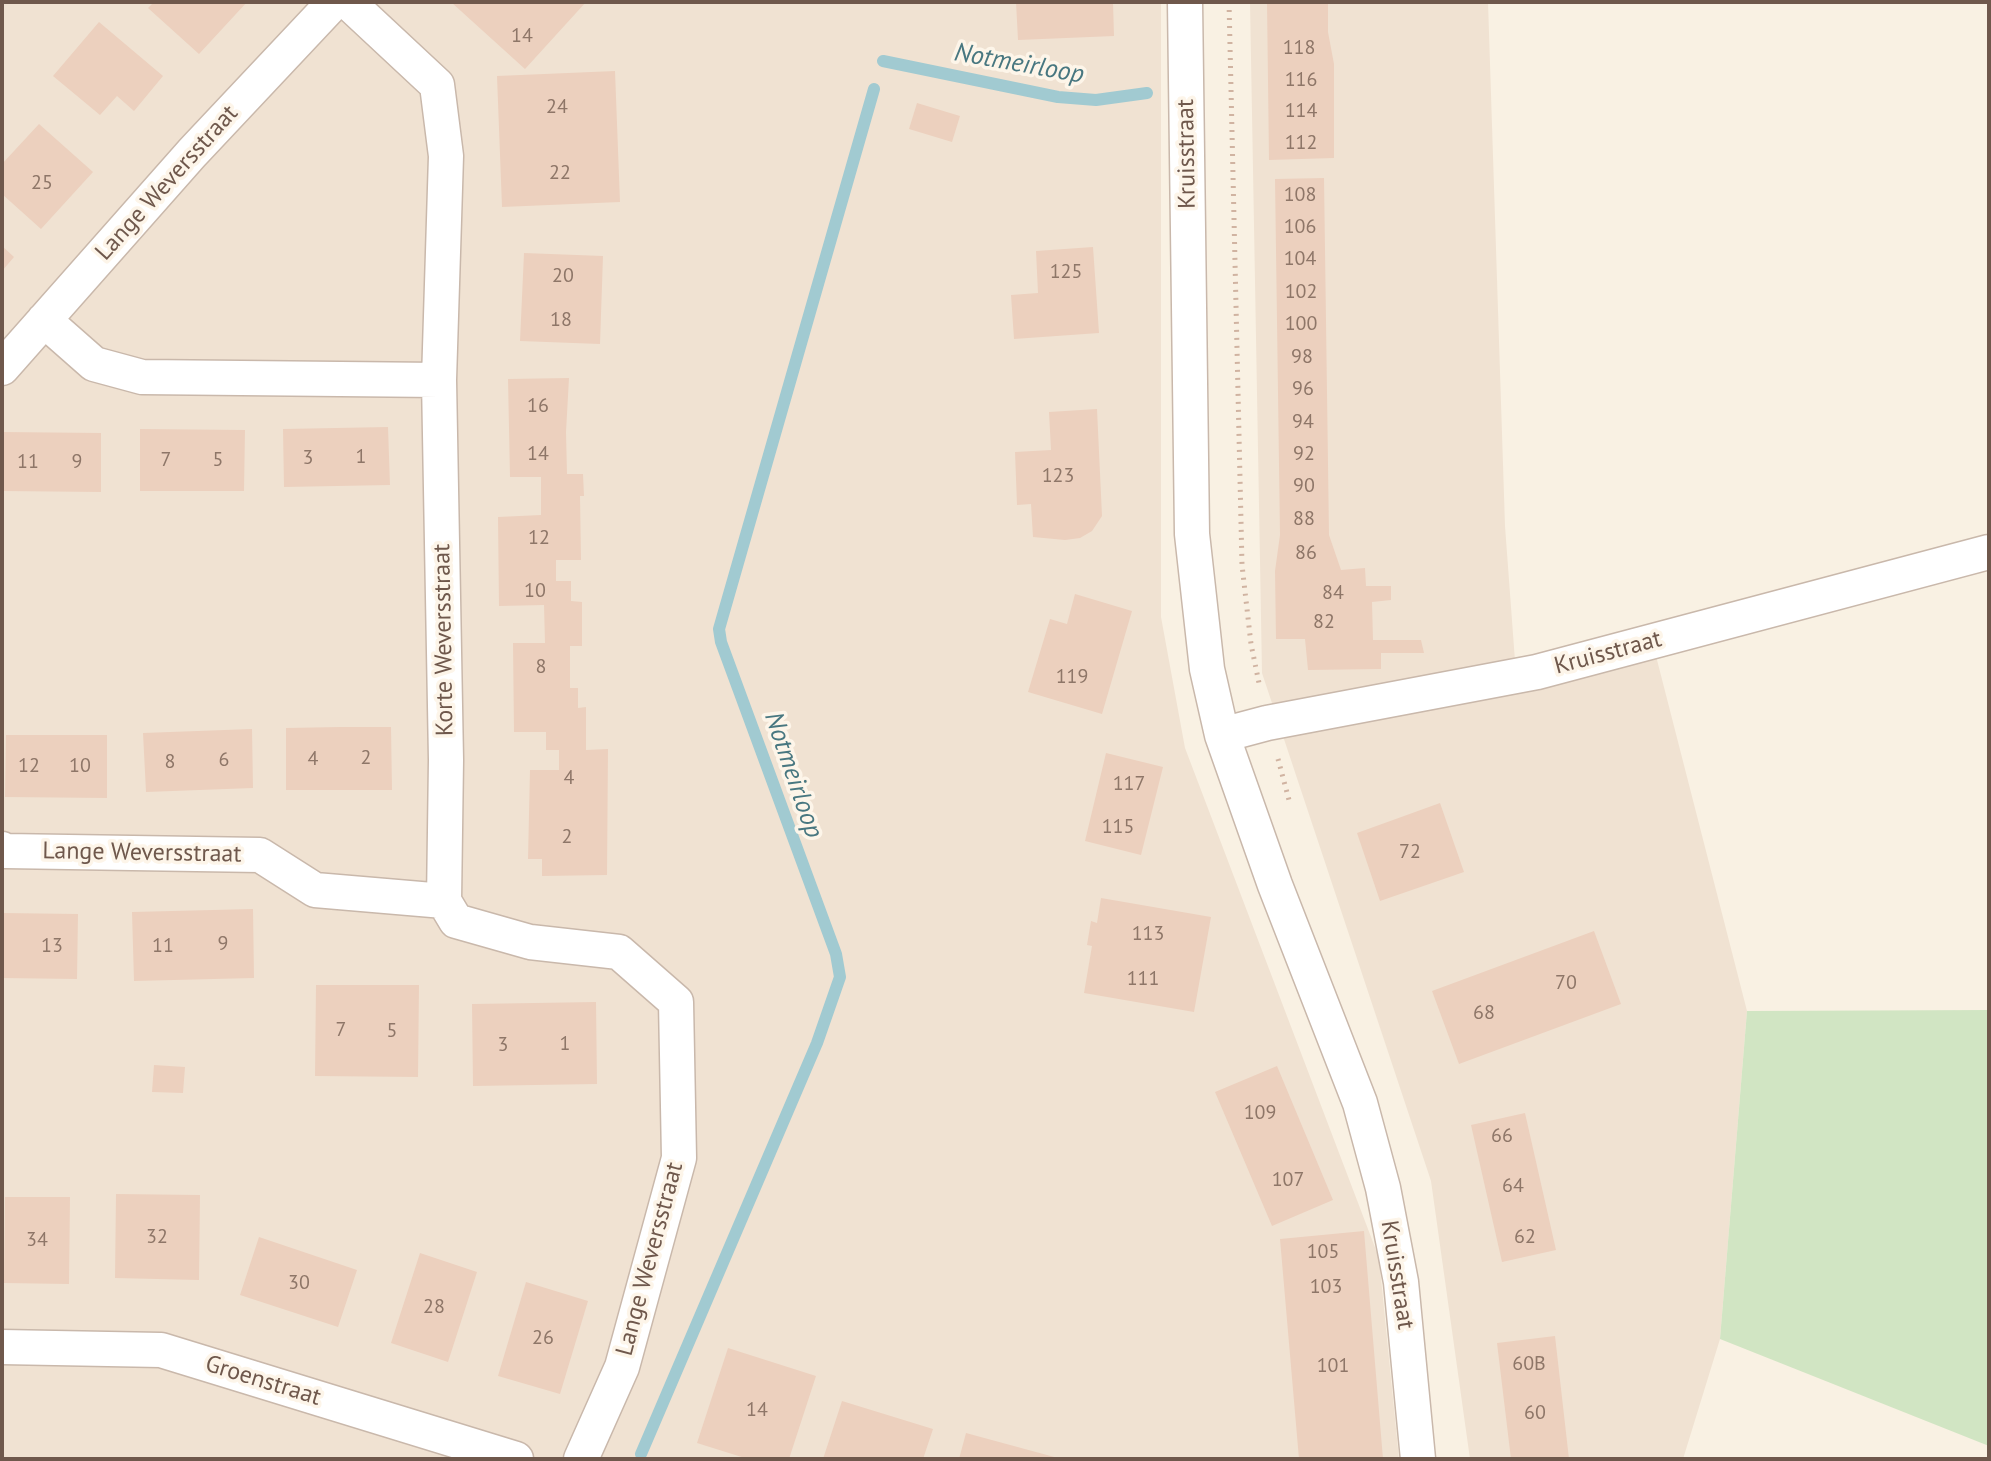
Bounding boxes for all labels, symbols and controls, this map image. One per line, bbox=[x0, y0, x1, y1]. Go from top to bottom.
house number: 14 bbox=[511, 24, 533, 48]
house number: 118 bbox=[1283, 36, 1315, 60]
water label: Notmeirloop bbox=[952, 37, 1086, 91]
house number: 116 bbox=[1285, 68, 1317, 92]
house number: 24 bbox=[546, 95, 568, 119]
street label: Lange Weversstraat bbox=[90, 99, 244, 267]
street label: Kruisstraat bbox=[1172, 99, 1202, 209]
house number: 114 bbox=[1285, 99, 1317, 123]
house number: 112 bbox=[1285, 131, 1317, 155]
house number: 22 bbox=[549, 161, 571, 185]
house number: 25 bbox=[31, 171, 53, 195]
house number: 108 bbox=[1284, 183, 1316, 207]
house number: 106 bbox=[1284, 215, 1316, 239]
house number: 104 bbox=[1284, 247, 1316, 271]
house number: 125 bbox=[1050, 260, 1082, 284]
house number: 20 bbox=[552, 264, 574, 288]
house number: 102 bbox=[1285, 280, 1317, 304]
house number: 18 bbox=[550, 308, 572, 332]
house number: 100 bbox=[1285, 312, 1317, 336]
house number: 98 bbox=[1291, 345, 1313, 369]
house number: 96 bbox=[1292, 377, 1314, 401]
house number: 16 bbox=[527, 394, 549, 418]
house number: 94 bbox=[1292, 410, 1314, 434]
house number: 14 bbox=[527, 442, 549, 466]
house number: 92 bbox=[1293, 442, 1315, 466]
house number: 1 bbox=[356, 445, 366, 469]
house number: 3 bbox=[303, 446, 313, 470]
house number: 7 bbox=[161, 448, 171, 472]
house number: 5 bbox=[213, 448, 223, 472]
house number: 11 bbox=[17, 450, 39, 474]
house number: 9 bbox=[72, 450, 82, 474]
house number: 123 bbox=[1042, 464, 1074, 488]
house number: 90 bbox=[1293, 474, 1315, 498]
house number: 88 bbox=[1293, 507, 1315, 531]
house number: 12 bbox=[528, 526, 550, 550]
house number: 86 bbox=[1295, 541, 1317, 565]
street label: Korte Weversstraat bbox=[428, 544, 460, 736]
house number: 10 bbox=[524, 579, 546, 603]
house number: 84 bbox=[1322, 581, 1344, 605]
house number: 82 bbox=[1313, 610, 1335, 634]
street label: Kruisstraat bbox=[1551, 625, 1665, 681]
house number: 8 bbox=[536, 655, 546, 679]
house number: 119 bbox=[1056, 665, 1088, 689]
water label: Notmeirloop bbox=[757, 708, 829, 842]
house number: 2 bbox=[361, 746, 371, 770]
house number: 4 bbox=[308, 747, 318, 771]
house number: 6 bbox=[219, 748, 229, 772]
house number: 8 bbox=[165, 750, 175, 774]
house number: 12 bbox=[18, 754, 40, 778]
house number: 10 bbox=[69, 754, 91, 778]
house number: 4 bbox=[564, 766, 574, 790]
house number: 117 bbox=[1113, 772, 1145, 796]
house number: 115 bbox=[1102, 815, 1134, 839]
house number: 2 bbox=[562, 825, 572, 849]
street label: Lange Weversstraat bbox=[42, 837, 242, 869]
house number: 72 bbox=[1399, 840, 1421, 864]
house number: 113 bbox=[1132, 922, 1164, 946]
house number: 9 bbox=[218, 932, 228, 956]
house number: 13 bbox=[41, 934, 63, 958]
house number: 11 bbox=[152, 934, 174, 958]
house number: 111 bbox=[1127, 967, 1159, 991]
house number: 70 bbox=[1555, 971, 1577, 995]
house number: 68 bbox=[1473, 1001, 1495, 1025]
house number: 7 bbox=[336, 1018, 346, 1042]
house number: 5 bbox=[387, 1019, 397, 1043]
house number: 1 bbox=[560, 1032, 570, 1056]
house number: 3 bbox=[498, 1033, 508, 1057]
house number: 109 bbox=[1244, 1101, 1276, 1125]
house number: 66 bbox=[1491, 1124, 1513, 1148]
street label: Lange Weversstraat bbox=[610, 1159, 690, 1359]
house number: 107 bbox=[1272, 1168, 1304, 1192]
house number: 64 bbox=[1502, 1174, 1524, 1198]
street label: Kruisstraat bbox=[1374, 1218, 1420, 1332]
house number: 32 bbox=[146, 1225, 168, 1249]
house number: 62 bbox=[1514, 1225, 1536, 1249]
house number: 34 bbox=[26, 1228, 48, 1252]
house number: 105 bbox=[1307, 1240, 1339, 1264]
house number: 30 bbox=[288, 1271, 310, 1295]
house number: 103 bbox=[1310, 1275, 1342, 1299]
house number: 28 bbox=[423, 1295, 445, 1319]
house number: 26 bbox=[532, 1326, 554, 1350]
street label: Groenstraat bbox=[202, 1350, 324, 1412]
house number: 60B bbox=[1512, 1352, 1546, 1376]
house number: 101 bbox=[1317, 1354, 1349, 1378]
house number: 14 bbox=[746, 1398, 768, 1422]
house number: 60 bbox=[1524, 1401, 1546, 1425]

